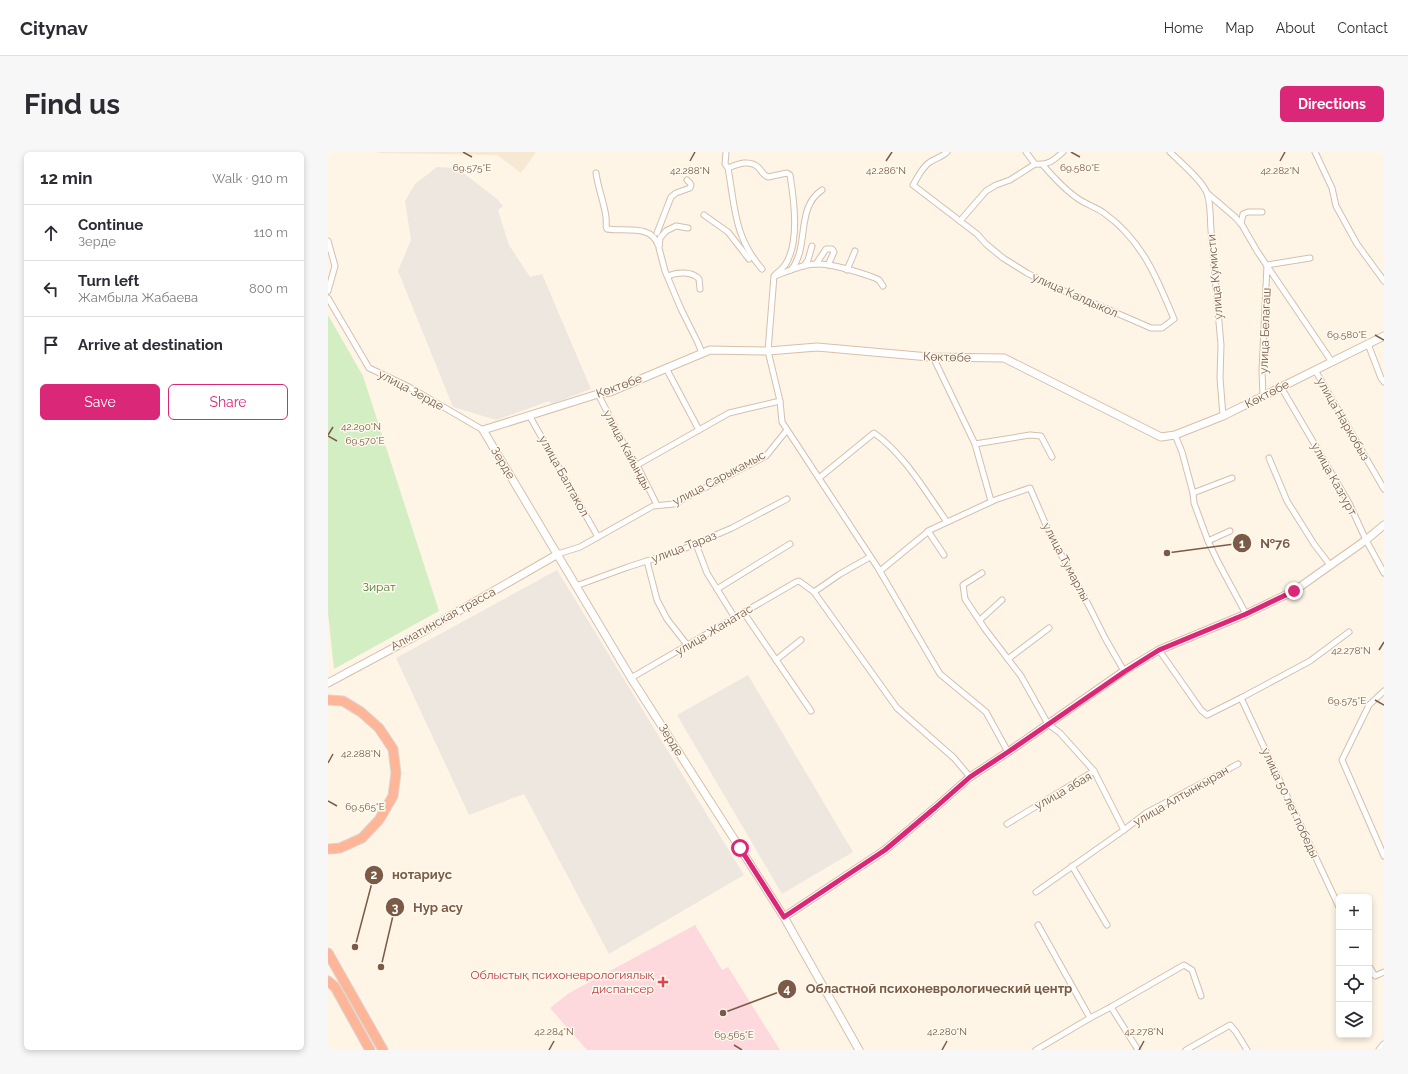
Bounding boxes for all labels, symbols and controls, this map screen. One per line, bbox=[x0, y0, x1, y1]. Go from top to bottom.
text: Citynav bbox=[20, 17, 88, 39]
text: Home bbox=[1164, 20, 1203, 36]
text: Map bbox=[1225, 20, 1254, 36]
text: About bbox=[1276, 20, 1315, 36]
text: Contact bbox=[1337, 20, 1388, 36]
button: Directions bbox=[1280, 86, 1384, 122]
text: Find us bbox=[24, 88, 120, 121]
text: 69.575°E bbox=[453, 162, 491, 173]
text: 69.580°E bbox=[1060, 162, 1100, 173]
text: 42.288°N bbox=[670, 165, 710, 176]
text: 42.286°N bbox=[866, 165, 906, 176]
text: 42.282°N bbox=[1260, 165, 1300, 176]
text: 12 min bbox=[40, 168, 93, 188]
text: Walk · 910 m bbox=[212, 171, 288, 186]
text: Continue bbox=[78, 216, 143, 234]
icon: ahead bbox=[40, 222, 62, 244]
text: 110 m bbox=[254, 225, 288, 240]
text: Зерде bbox=[78, 234, 116, 249]
street label: улица Кумисти bbox=[1204, 234, 1226, 320]
street label: улица Калдыкол bbox=[1030, 270, 1120, 320]
text: Turn left bbox=[78, 272, 139, 290]
icon: left bbox=[40, 278, 62, 300]
text: 800 m bbox=[249, 281, 288, 296]
street label: улица Белагаш bbox=[1256, 288, 1274, 374]
text: Жамбыла Жабаева bbox=[78, 290, 198, 305]
text: 69.580°E bbox=[1327, 329, 1367, 340]
icon: arrive bbox=[40, 334, 62, 356]
text: Arrive at destination bbox=[78, 336, 223, 354]
street label: Көктөбе bbox=[923, 349, 971, 365]
street label: улица Зерде bbox=[376, 367, 446, 413]
street label: Көктөбе bbox=[594, 371, 644, 401]
street label: улица Наркобыз bbox=[1313, 375, 1373, 464]
street label: Көктөбе bbox=[1243, 377, 1291, 411]
button: Save bbox=[40, 384, 160, 420]
button: Share bbox=[168, 384, 288, 420]
street label: улица Кайынды bbox=[600, 408, 654, 492]
text: 42.290°N bbox=[341, 421, 381, 432]
street label: улица Балтакол bbox=[536, 433, 592, 519]
text: 69.570°E bbox=[345, 435, 385, 446]
street label: улица Казгурт bbox=[1308, 440, 1360, 518]
street label: Зерде bbox=[488, 444, 518, 482]
street label: улица Сарыкамыс bbox=[670, 447, 768, 508]
street label: улица Тумарлы bbox=[1039, 520, 1093, 604]
street label: улица Тараз bbox=[649, 528, 719, 566]
callout: №76 bbox=[1232, 531, 1298, 556]
text: №76 bbox=[1260, 536, 1290, 551]
text: 1 bbox=[1239, 537, 1245, 551]
park label: Зират bbox=[362, 580, 396, 594]
route end bbox=[1285, 582, 1303, 600]
street label: Алматинская трасса bbox=[388, 584, 498, 654]
street label: улица Жанатас bbox=[673, 601, 756, 659]
text: 42.278°N bbox=[1331, 645, 1371, 656]
text: 69.575°E bbox=[1328, 695, 1366, 706]
street label: Зерде bbox=[656, 721, 686, 759]
street label: улица 50 лет победы bbox=[1258, 746, 1322, 860]
text: 42.288°N bbox=[341, 748, 381, 759]
street label: улица Алтынкыран bbox=[1131, 763, 1231, 829]
street label: улица абая bbox=[1032, 769, 1094, 813]
text: 69.565°E bbox=[345, 801, 385, 812]
route start bbox=[731, 839, 749, 857]
callout: нотариус bbox=[364, 862, 460, 887]
text: нотариус bbox=[392, 867, 453, 882]
text: 2 bbox=[371, 868, 378, 882]
map controls bbox=[1336, 894, 1372, 1038]
button: + bbox=[1336, 894, 1372, 930]
callout: Нур асу bbox=[385, 895, 471, 920]
text: Нур асу bbox=[413, 900, 463, 915]
text: 3 bbox=[392, 901, 399, 915]
button: − bbox=[1336, 930, 1372, 966]
button: locate bbox=[1336, 966, 1372, 1002]
place label: Облыстық психоневрологиялық диспансер bbox=[470, 968, 655, 996]
marker: Облыстық психоневрологиялық диспансер bbox=[657, 976, 669, 988]
callout: Областной психоневрологический центр bbox=[777, 976, 1080, 1001]
text: Областной психоневрологический центр bbox=[806, 981, 1072, 996]
text: 4 bbox=[784, 982, 791, 996]
button: layers bbox=[1336, 1002, 1372, 1038]
text: 42.284°N bbox=[534, 1026, 574, 1037]
text: 42.280°N bbox=[927, 1026, 967, 1037]
text: 42.278°N bbox=[1124, 1026, 1164, 1037]
text: 69.565°E bbox=[714, 1029, 754, 1040]

